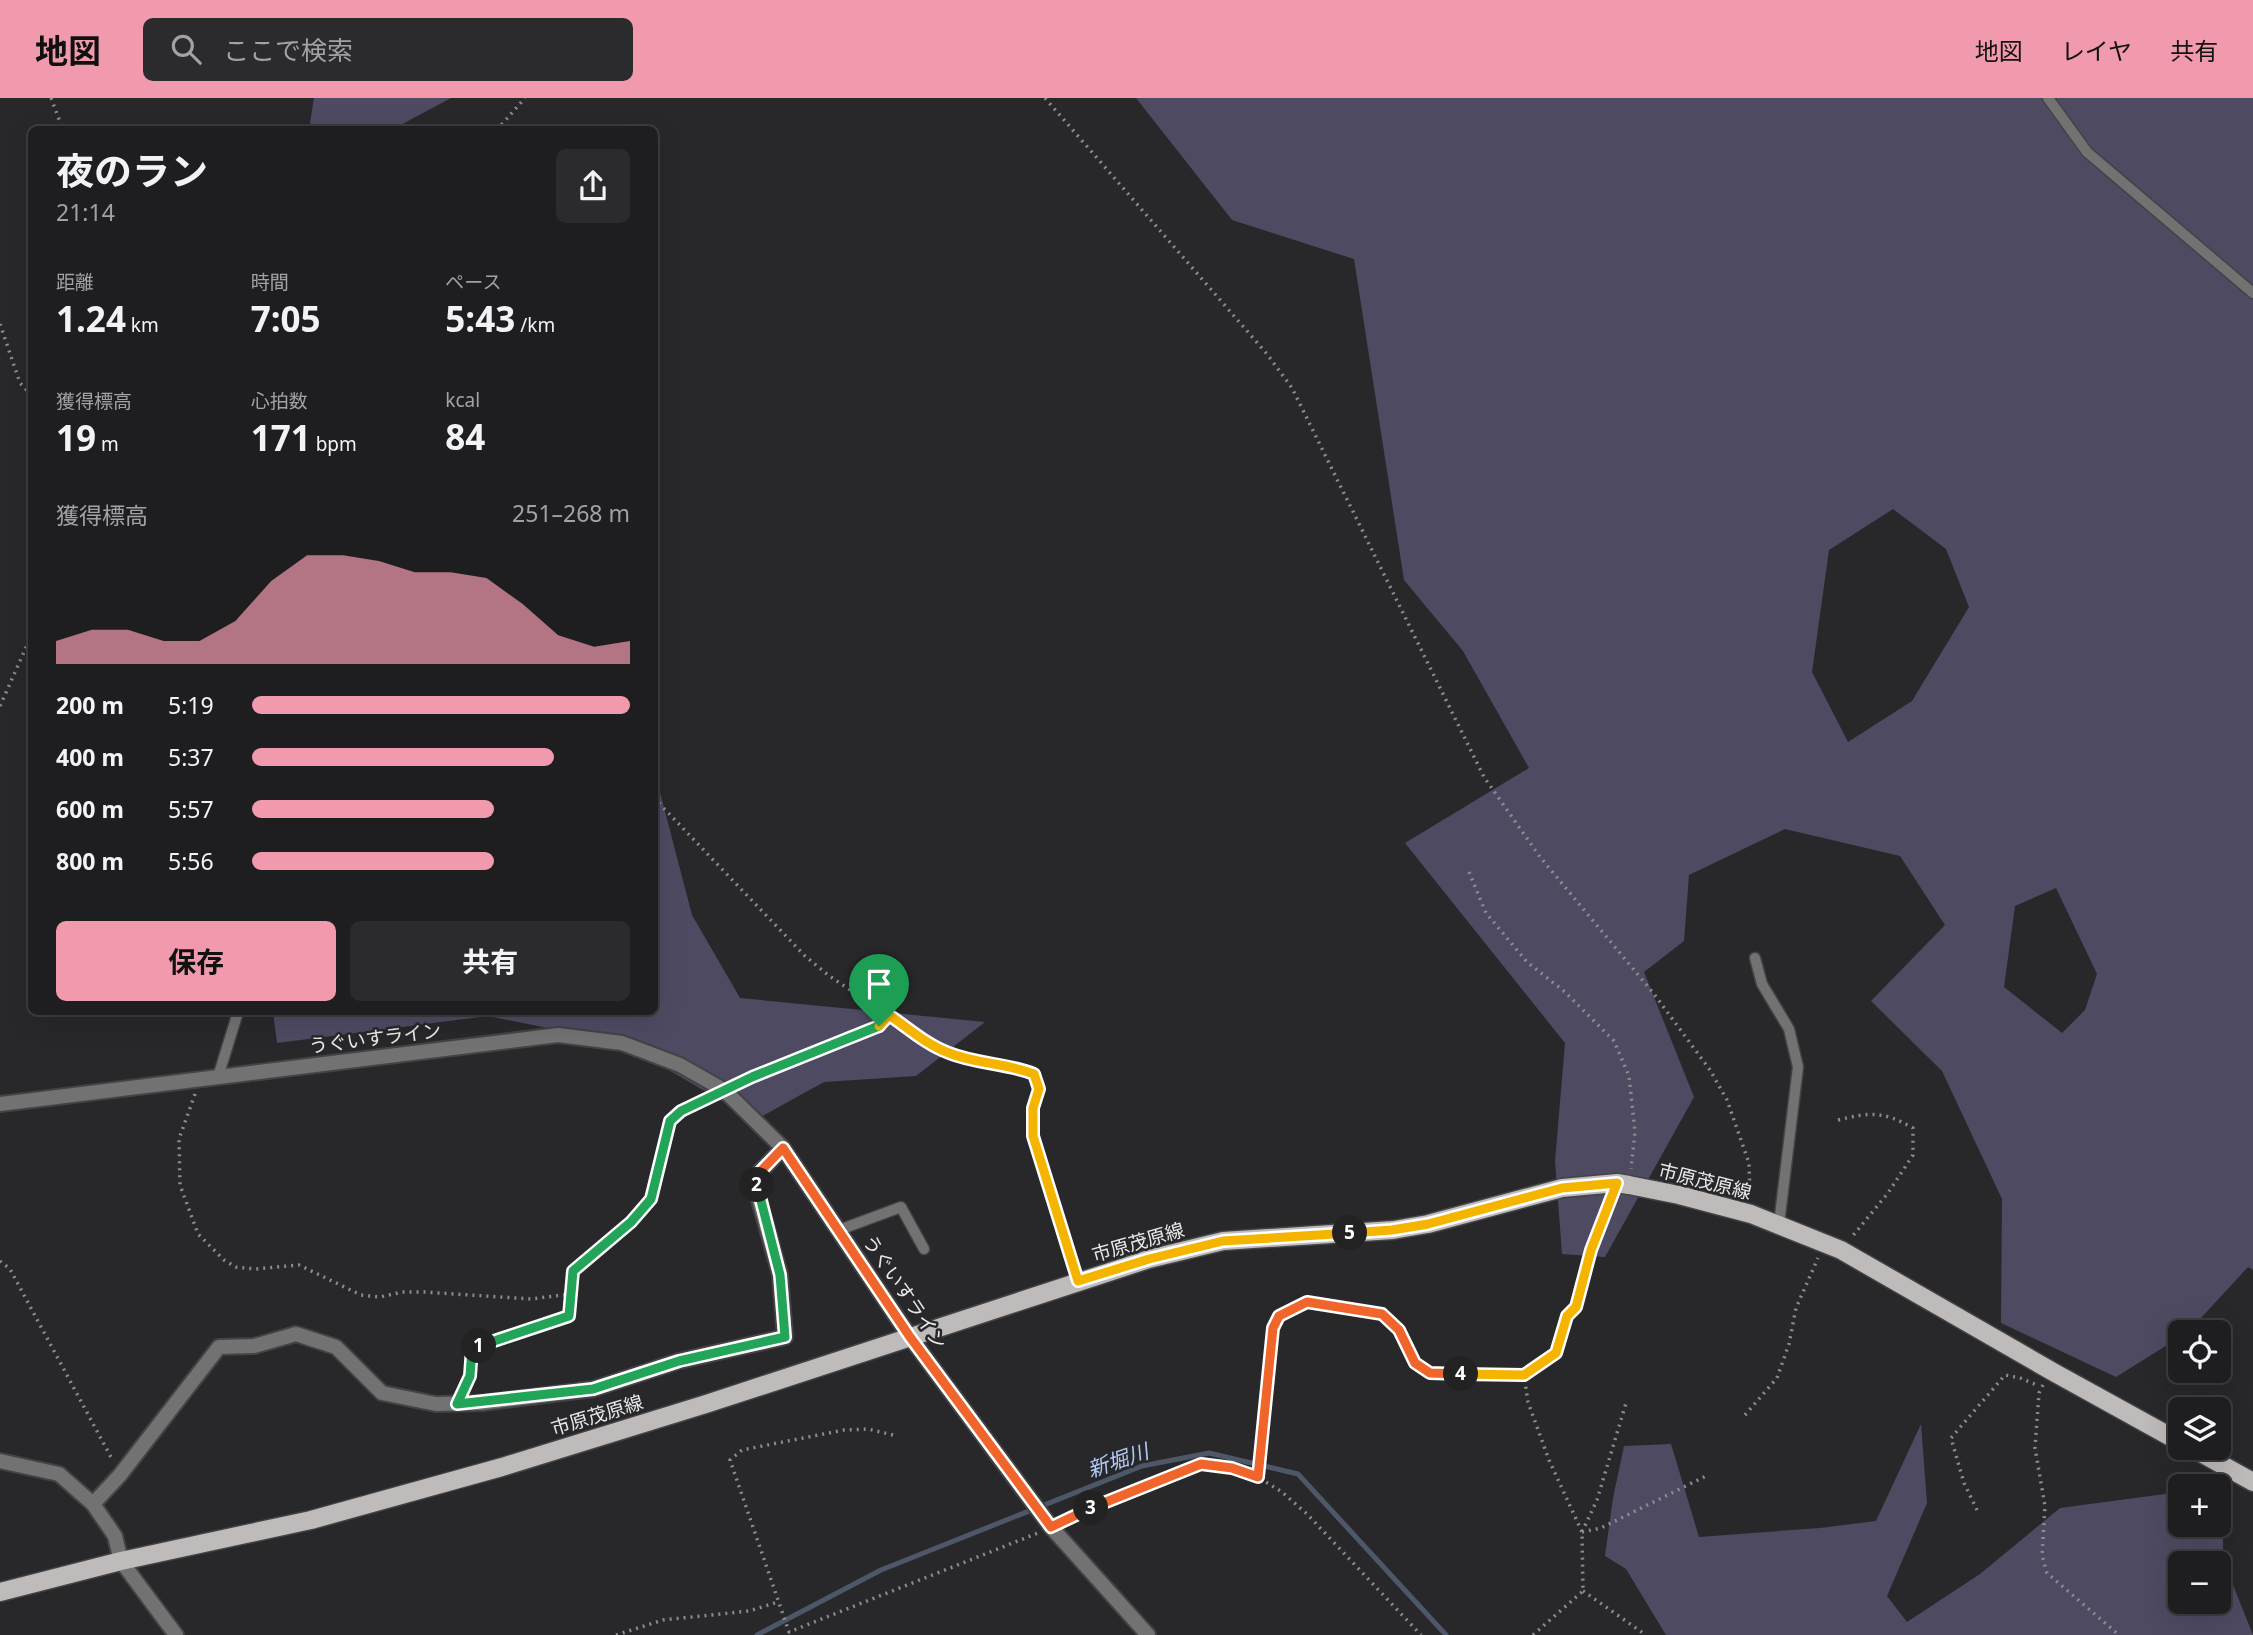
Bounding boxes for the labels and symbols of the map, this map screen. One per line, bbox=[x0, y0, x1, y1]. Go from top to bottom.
pin bbox=[849, 954, 909, 1026]
street label: うぐいすライン bbox=[307, 1017, 443, 1059]
street label: 市原茂原線 bbox=[1656, 1157, 1754, 1205]
pin: 2 bbox=[740, 1168, 774, 1202]
street label: 市原茂原線 bbox=[1089, 1216, 1187, 1268]
pin: 5 bbox=[1332, 1216, 1368, 1250]
street label: うぐいすライン bbox=[857, 1230, 953, 1354]
pin: 1 bbox=[462, 1328, 496, 1364]
pin: 4 bbox=[1444, 1356, 1478, 1392]
street label: 市原茂原線 bbox=[548, 1389, 646, 1441]
water label: 新堀川 bbox=[1083, 1436, 1154, 1484]
pin: 3 bbox=[1074, 1490, 1108, 1526]

